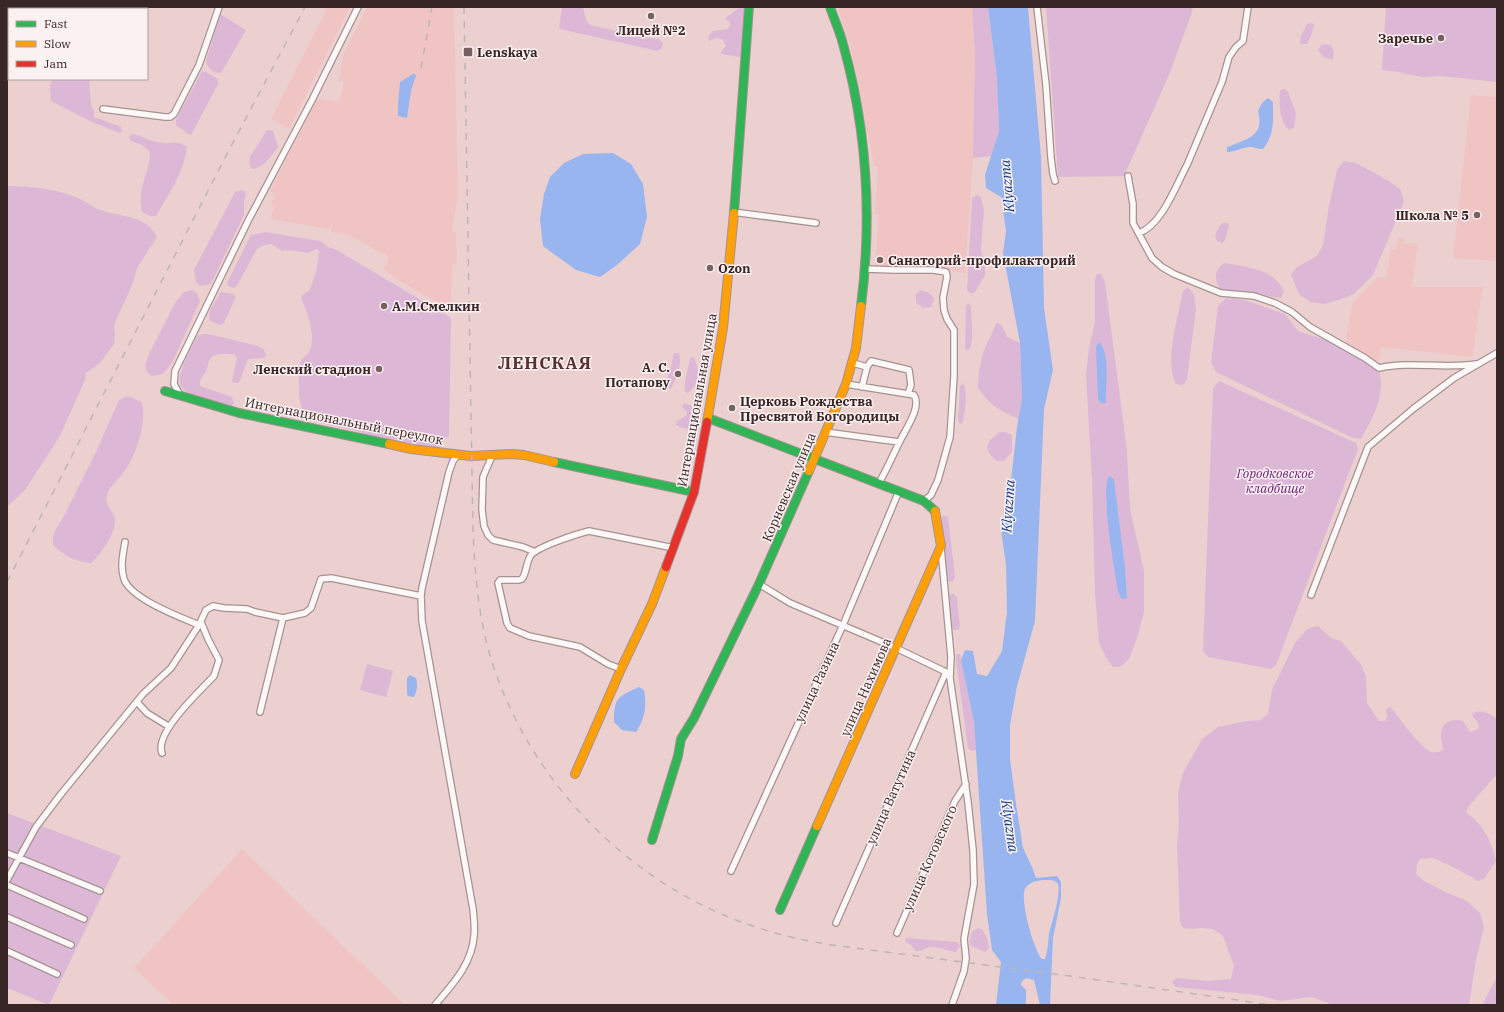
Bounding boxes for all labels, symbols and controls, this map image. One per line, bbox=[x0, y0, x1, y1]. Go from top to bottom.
legend bbox=[8, 8, 148, 80]
marker: Лицей №2 bbox=[646, 11, 656, 21]
text: Fast bbox=[44, 16, 68, 31]
place label: Лицей №2 bbox=[616, 22, 686, 39]
place label: Заречье bbox=[1378, 30, 1433, 47]
marker: Заречье bbox=[1436, 33, 1446, 43]
text: Slow bbox=[44, 36, 71, 51]
place label: Lenskaya bbox=[477, 44, 538, 61]
marker: Lenskaya bbox=[462, 46, 474, 58]
text: Jam bbox=[44, 56, 68, 71]
water label: Klyazma bbox=[996, 159, 1018, 214]
place label: Школа № 5 bbox=[1395, 207, 1469, 224]
marker: Школа № 5 bbox=[1472, 210, 1482, 220]
place label: Санаторий-профилакторий bbox=[888, 252, 1076, 269]
marker: Санаторий-профилакторий bbox=[875, 255, 885, 265]
place label: Ozon bbox=[718, 260, 751, 277]
marker: Ozon bbox=[705, 263, 715, 273]
place label: А.М.Смелкин bbox=[392, 298, 480, 315]
marker: А.М.Смелкин bbox=[379, 301, 389, 311]
street label: Интернациональная улица bbox=[673, 312, 721, 488]
district label: ЛЕНСКАЯ bbox=[498, 352, 592, 374]
place label: А. С. Потапову bbox=[605, 359, 671, 391]
place label: Ленский стадион bbox=[253, 361, 371, 378]
marker: Ленский стадион bbox=[374, 364, 384, 374]
marker: А. С. Потапову bbox=[673, 369, 683, 379]
street label: Интернациональный переулок bbox=[243, 393, 445, 449]
place label: Церковь Рождества Пресвятой Богородицы bbox=[740, 393, 899, 425]
marker: Церковь Рождества Пресвятой Богородицы bbox=[727, 403, 737, 413]
street label: Корневская улица bbox=[758, 430, 820, 544]
park label: Городковское кладбище bbox=[1235, 465, 1314, 497]
water label: Klyazma bbox=[997, 479, 1019, 534]
street label: улица Нахимова bbox=[837, 635, 895, 739]
street label: улица Разина bbox=[791, 639, 843, 725]
street label: улица Ватутина bbox=[862, 747, 920, 847]
water label: Klyazma bbox=[997, 798, 1023, 854]
street label: улица Котовского bbox=[899, 802, 961, 914]

